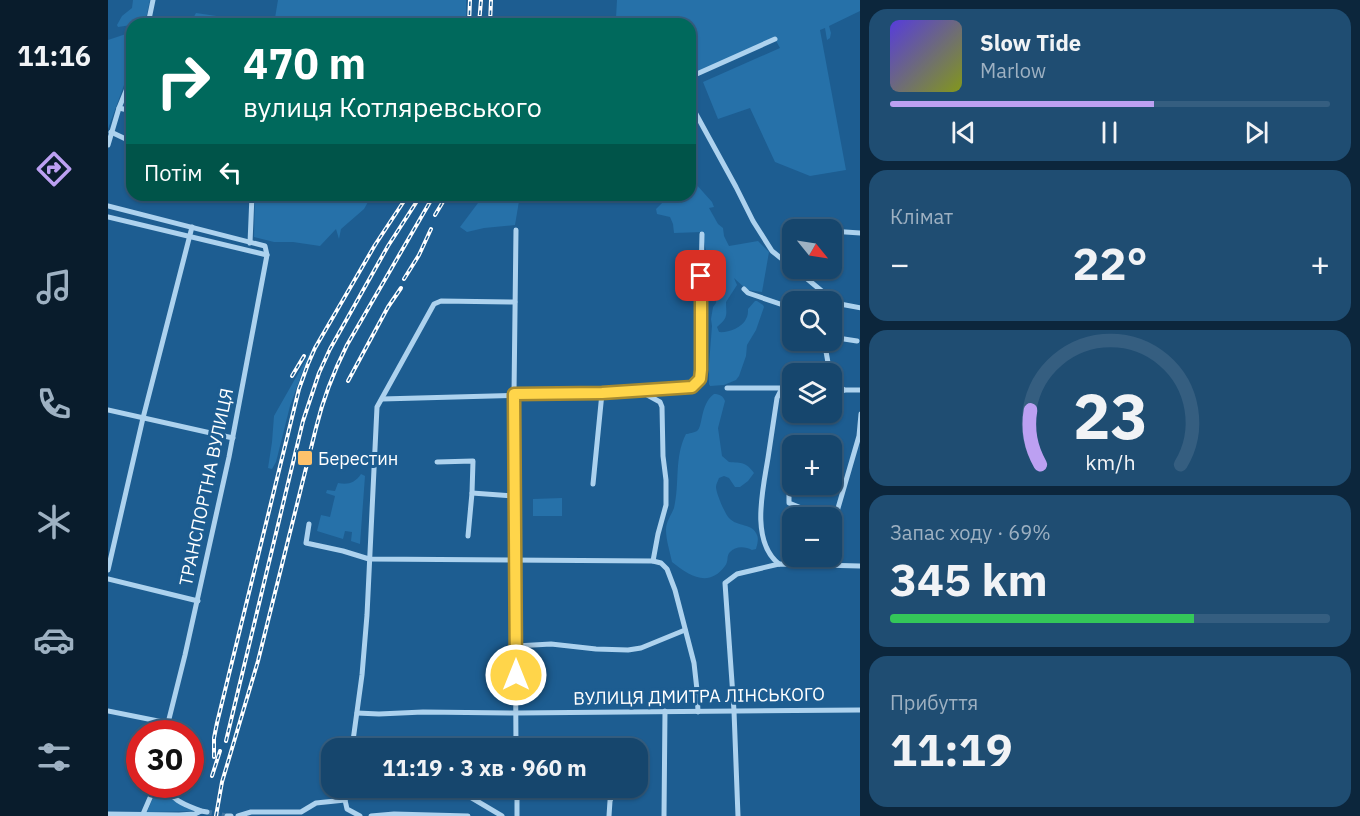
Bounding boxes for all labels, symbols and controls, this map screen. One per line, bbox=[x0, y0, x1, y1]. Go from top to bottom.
text: Slow Tide bbox=[980, 28, 1081, 57]
text: 470 m bbox=[243, 36, 366, 91]
text: 11:16 bbox=[17, 38, 91, 73]
icon: right bbox=[144, 42, 222, 120]
text: Marlow bbox=[980, 57, 1046, 84]
text: вулиця Котляревського bbox=[243, 89, 542, 124]
icon: previous bbox=[947, 116, 980, 149]
icon: pause bbox=[1093, 116, 1126, 149]
icon: next bbox=[1240, 116, 1273, 149]
icon: directions bbox=[33, 148, 75, 190]
icon: left bbox=[214, 156, 247, 189]
text: Потім bbox=[144, 158, 202, 187]
text: Клімат bbox=[890, 203, 953, 230]
north arrow bbox=[782, 219, 842, 279]
map controls bbox=[782, 219, 842, 567]
text: 22° bbox=[1072, 234, 1148, 292]
text: − bbox=[890, 242, 910, 285]
text: + bbox=[1310, 242, 1330, 285]
pin bbox=[675, 250, 726, 301]
icon: arrive bbox=[684, 259, 717, 292]
icon: music bbox=[33, 266, 75, 308]
button: search bbox=[782, 291, 842, 351]
button: layers bbox=[782, 363, 842, 423]
text: 23 bbox=[1073, 375, 1147, 456]
icon: phone bbox=[33, 383, 75, 425]
street label: ТРАНСПОРТНА ВУЛИЦЯ bbox=[174, 386, 238, 588]
button: + bbox=[782, 435, 842, 495]
place label: Берестин bbox=[318, 447, 398, 470]
text: km/h bbox=[1085, 448, 1135, 476]
marker: Берестин bbox=[296, 449, 314, 467]
icon: climate bbox=[33, 501, 75, 543]
button: − bbox=[782, 507, 842, 567]
text: Запас ходу · 69% bbox=[890, 519, 1051, 546]
text: 345 km bbox=[890, 550, 1048, 608]
icon: car bbox=[33, 619, 75, 661]
position arrow bbox=[484, 643, 548, 707]
street label: ВУЛИЦЯ ДМИТРА ЛІНСЬКОГО bbox=[573, 682, 825, 710]
text: Прибуття bbox=[890, 689, 978, 716]
speed limit sign: 30 bbox=[126, 720, 204, 798]
text: 11:19 bbox=[890, 720, 1013, 778]
icon: filters bbox=[33, 736, 75, 778]
text: 11:19 · 3 хв · 960 m bbox=[382, 753, 587, 782]

